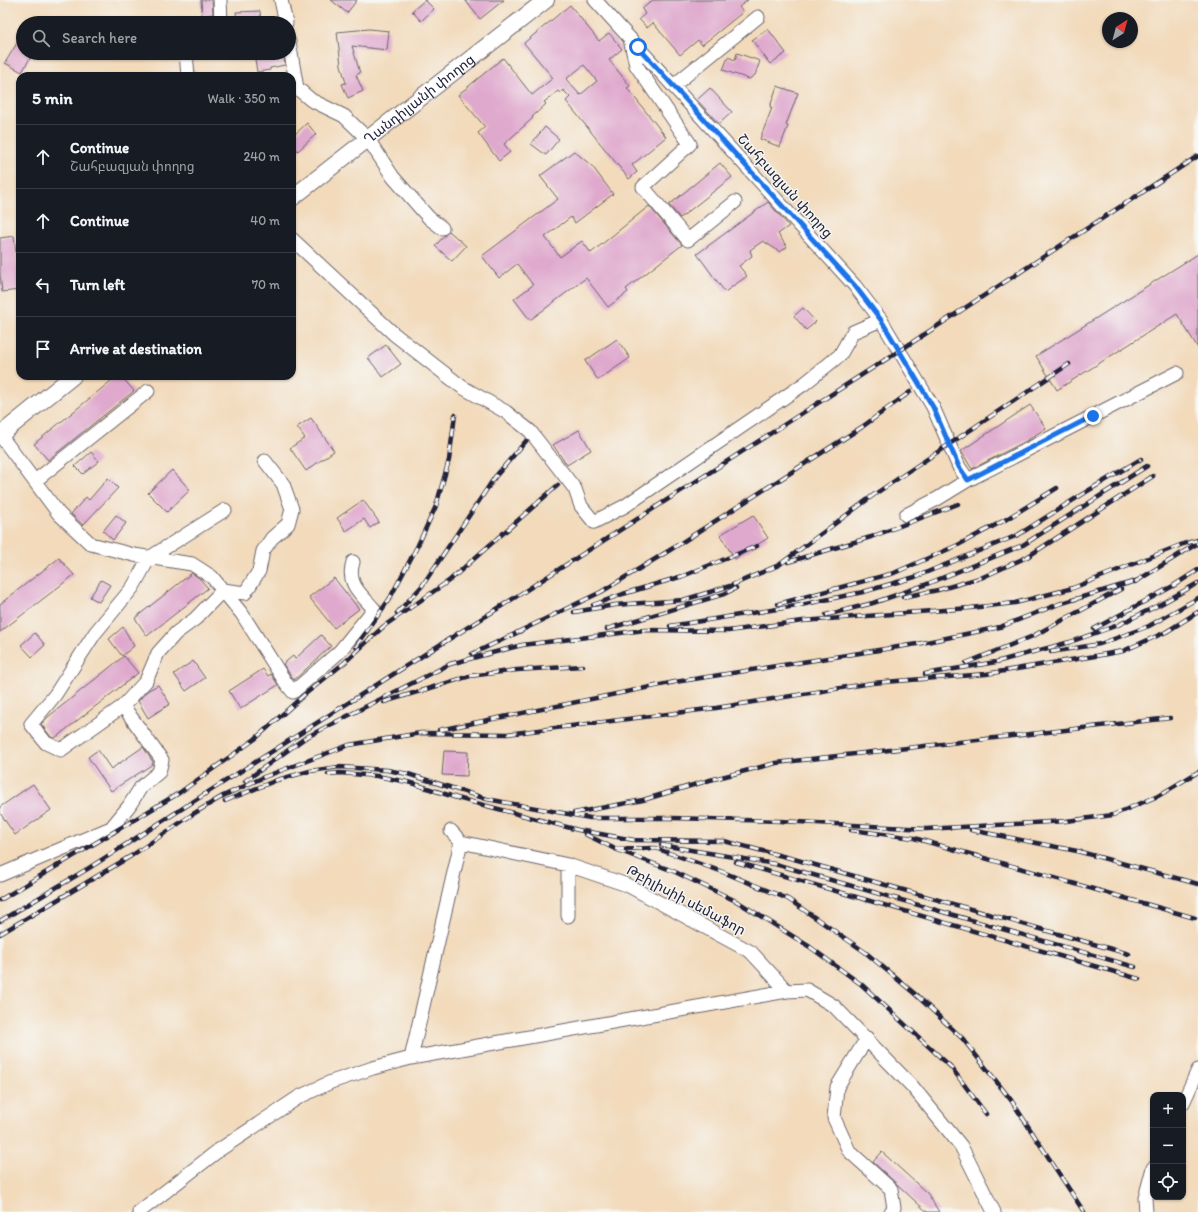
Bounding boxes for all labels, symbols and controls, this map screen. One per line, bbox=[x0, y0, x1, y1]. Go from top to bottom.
north arrow bbox=[1102, 12, 1138, 48]
search box bbox=[16, 16, 296, 60]
icon: search bbox=[30, 27, 52, 49]
text: Search here bbox=[62, 29, 137, 47]
route start bbox=[629, 38, 647, 56]
street label: Ղանդիլյանի փողոց bbox=[360, 50, 478, 148]
text: 5 min bbox=[32, 88, 72, 108]
text: Walk · 350 m bbox=[208, 91, 280, 106]
street label: Շահբազյան փողոց bbox=[734, 130, 836, 242]
text: Continue bbox=[70, 139, 129, 157]
icon: ahead bbox=[32, 146, 54, 168]
text: 240 m bbox=[243, 149, 280, 164]
text: Շահբազյան փողոց bbox=[70, 159, 195, 174]
icon: ahead bbox=[32, 210, 54, 232]
text: Continue bbox=[70, 212, 129, 230]
text: 40 m bbox=[250, 213, 280, 228]
icon: left bbox=[32, 274, 54, 296]
text: Turn left bbox=[70, 276, 125, 294]
text: 70 m bbox=[252, 277, 280, 292]
icon: arrive bbox=[32, 338, 54, 360]
text: Arrive at destination bbox=[70, 340, 202, 358]
route end bbox=[1084, 407, 1102, 425]
street label: Թբիլիսիի սեմաֆոր bbox=[624, 861, 748, 939]
map controls bbox=[1150, 1092, 1186, 1200]
button: + bbox=[1150, 1092, 1186, 1128]
button: − bbox=[1150, 1128, 1186, 1164]
button: locate bbox=[1150, 1164, 1186, 1200]

